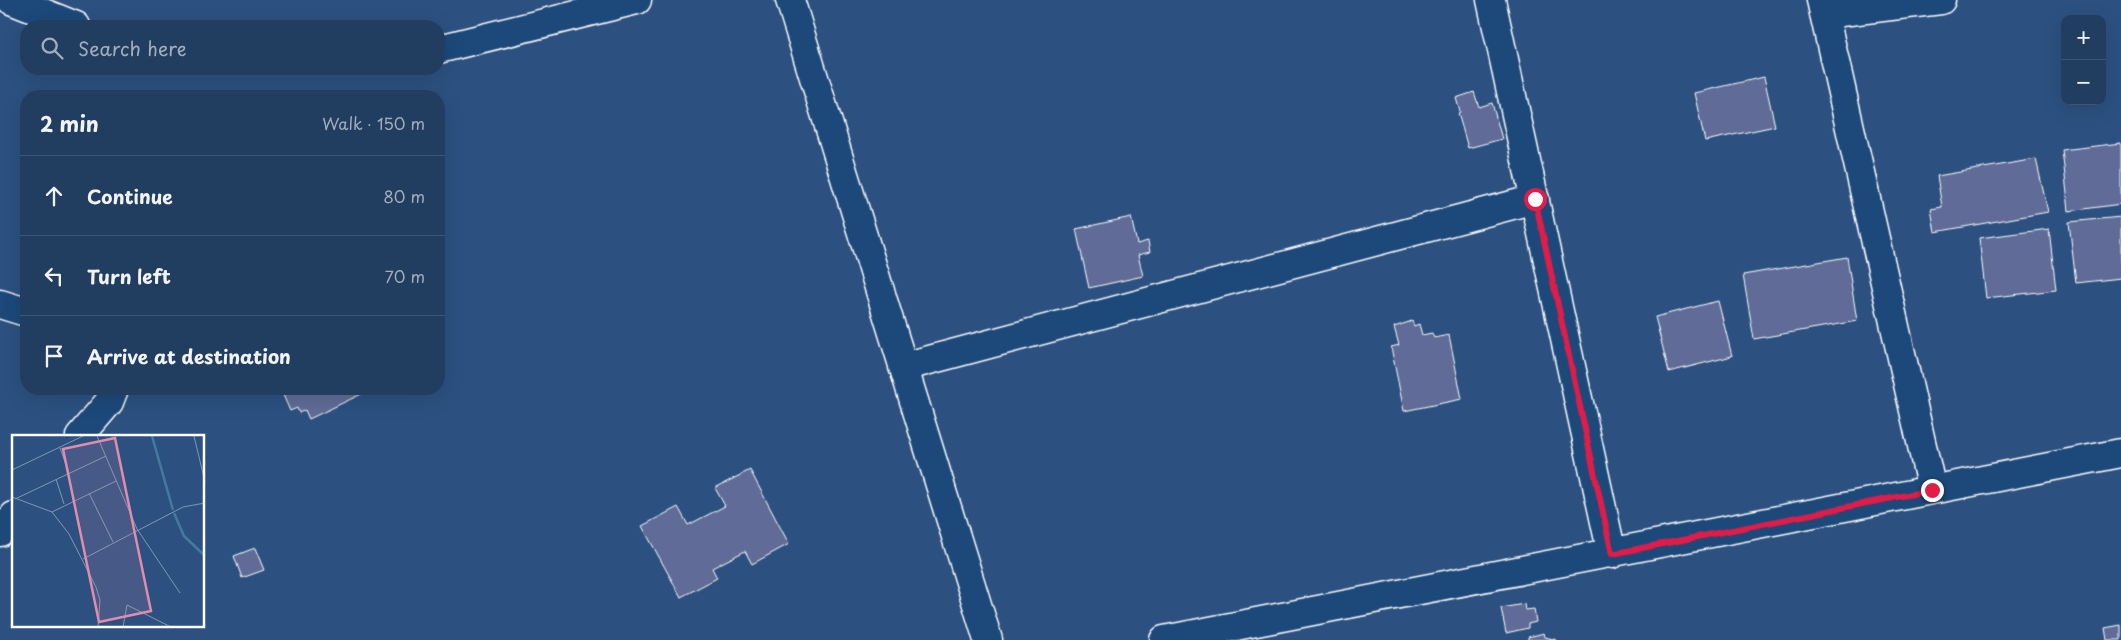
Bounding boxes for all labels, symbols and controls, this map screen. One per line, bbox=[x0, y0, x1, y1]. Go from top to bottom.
map controls bbox=[2061, 15, 2106, 105]
button: + bbox=[2061, 15, 2106, 60]
search box bbox=[20, 20, 445, 75]
icon: search bbox=[38, 34, 66, 62]
text: Search here bbox=[78, 34, 187, 62]
button: − bbox=[2061, 60, 2106, 105]
text: 2 min bbox=[40, 107, 99, 139]
text: Walk · 150 m bbox=[322, 111, 425, 135]
icon: ahead bbox=[40, 182, 68, 210]
text: Continue bbox=[87, 182, 173, 210]
text: 80 m bbox=[383, 184, 425, 208]
route start bbox=[1524, 188, 1547, 211]
icon: left bbox=[40, 262, 68, 290]
text: Turn left bbox=[87, 262, 171, 290]
text: 70 m bbox=[385, 264, 425, 288]
icon: arrive bbox=[40, 342, 68, 370]
text: Arrive at destination bbox=[87, 342, 291, 370]
inset map bbox=[12, 435, 205, 628]
route end bbox=[1921, 479, 1944, 502]

